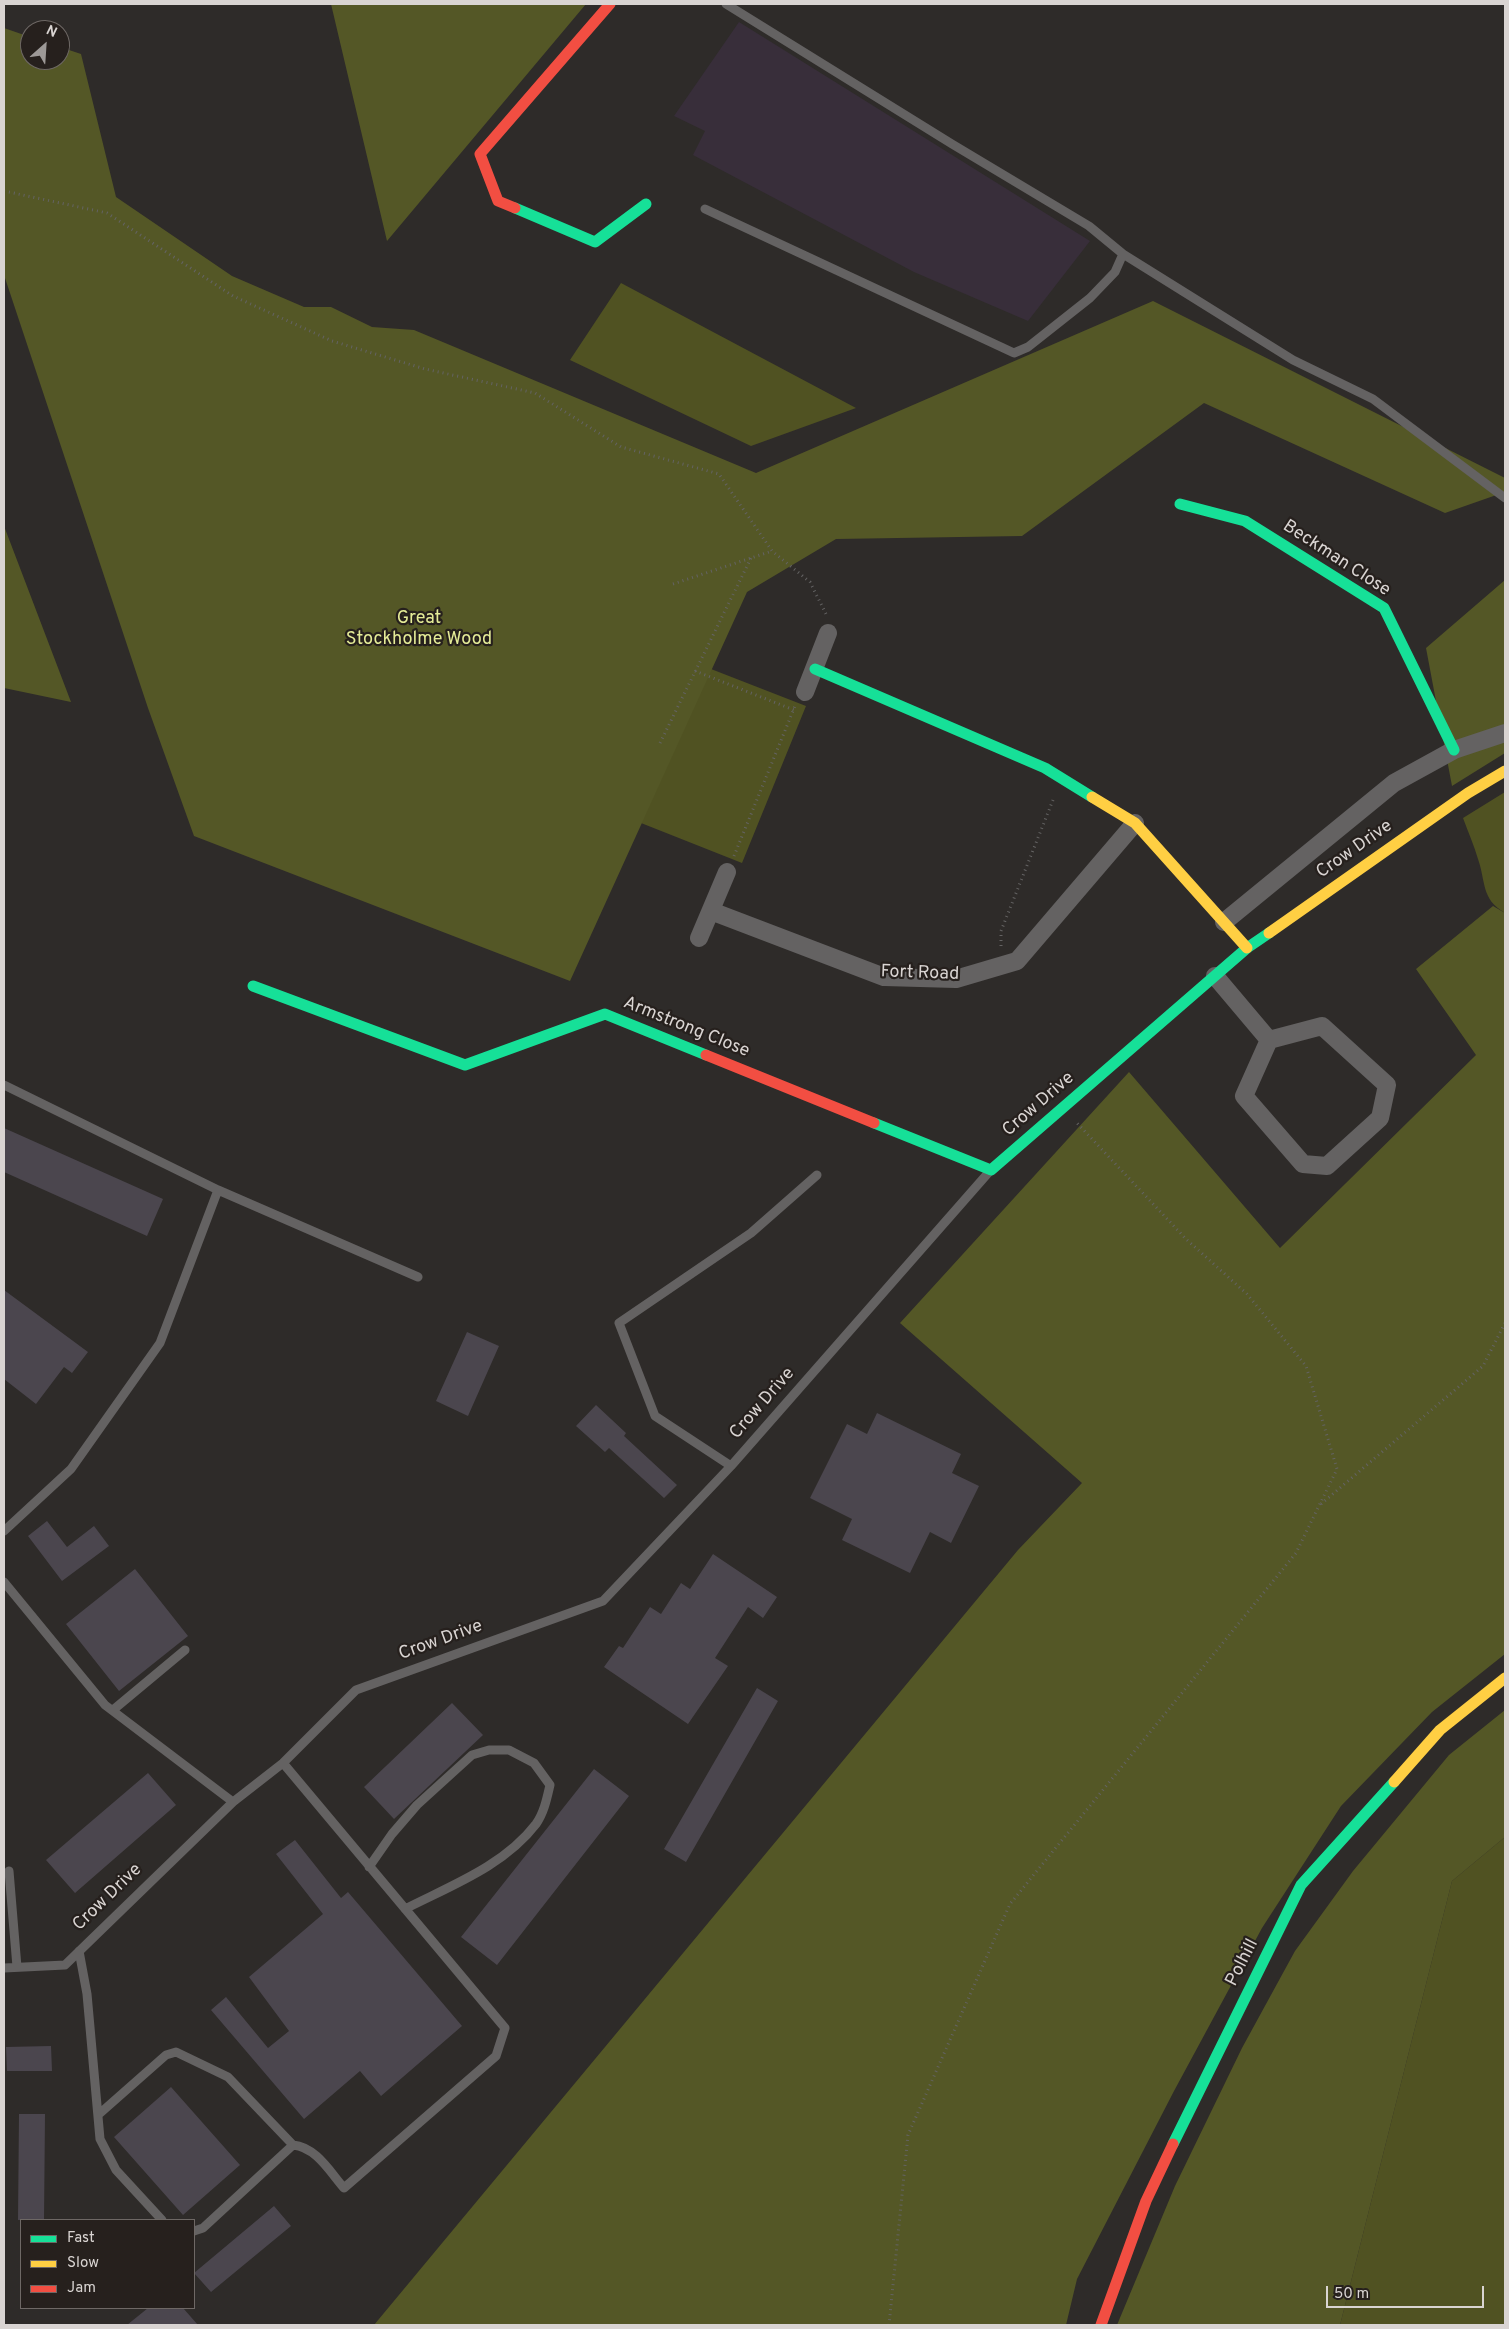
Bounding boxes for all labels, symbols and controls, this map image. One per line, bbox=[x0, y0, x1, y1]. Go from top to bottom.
north arrow bbox=[20, 20, 70, 70]
text: N bbox=[43, 22, 60, 42]
street label: Beckman Close bbox=[1278, 516, 1394, 602]
park label: Great Stockholme Wood bbox=[346, 608, 492, 650]
street label: Crow Drive bbox=[1313, 816, 1397, 884]
street label: Fort Road bbox=[880, 962, 960, 986]
street label: Armstrong Close bbox=[620, 993, 752, 1063]
street label: Crow Drive bbox=[999, 1068, 1079, 1142]
street label: Crow Drive bbox=[726, 1364, 800, 1444]
street label: Crow Drive bbox=[396, 1616, 486, 1666]
street label: Crow Drive bbox=[69, 1860, 147, 1936]
street label: Polhill bbox=[1222, 1936, 1264, 1990]
legend bbox=[20, 2219, 195, 2309]
text: Fast bbox=[67, 2229, 95, 2248]
text: Slow bbox=[67, 2254, 99, 2273]
scale bar bbox=[1329, 2276, 1486, 2308]
text: Jam bbox=[67, 2279, 96, 2298]
text: 50 m bbox=[1334, 2285, 1369, 2304]

